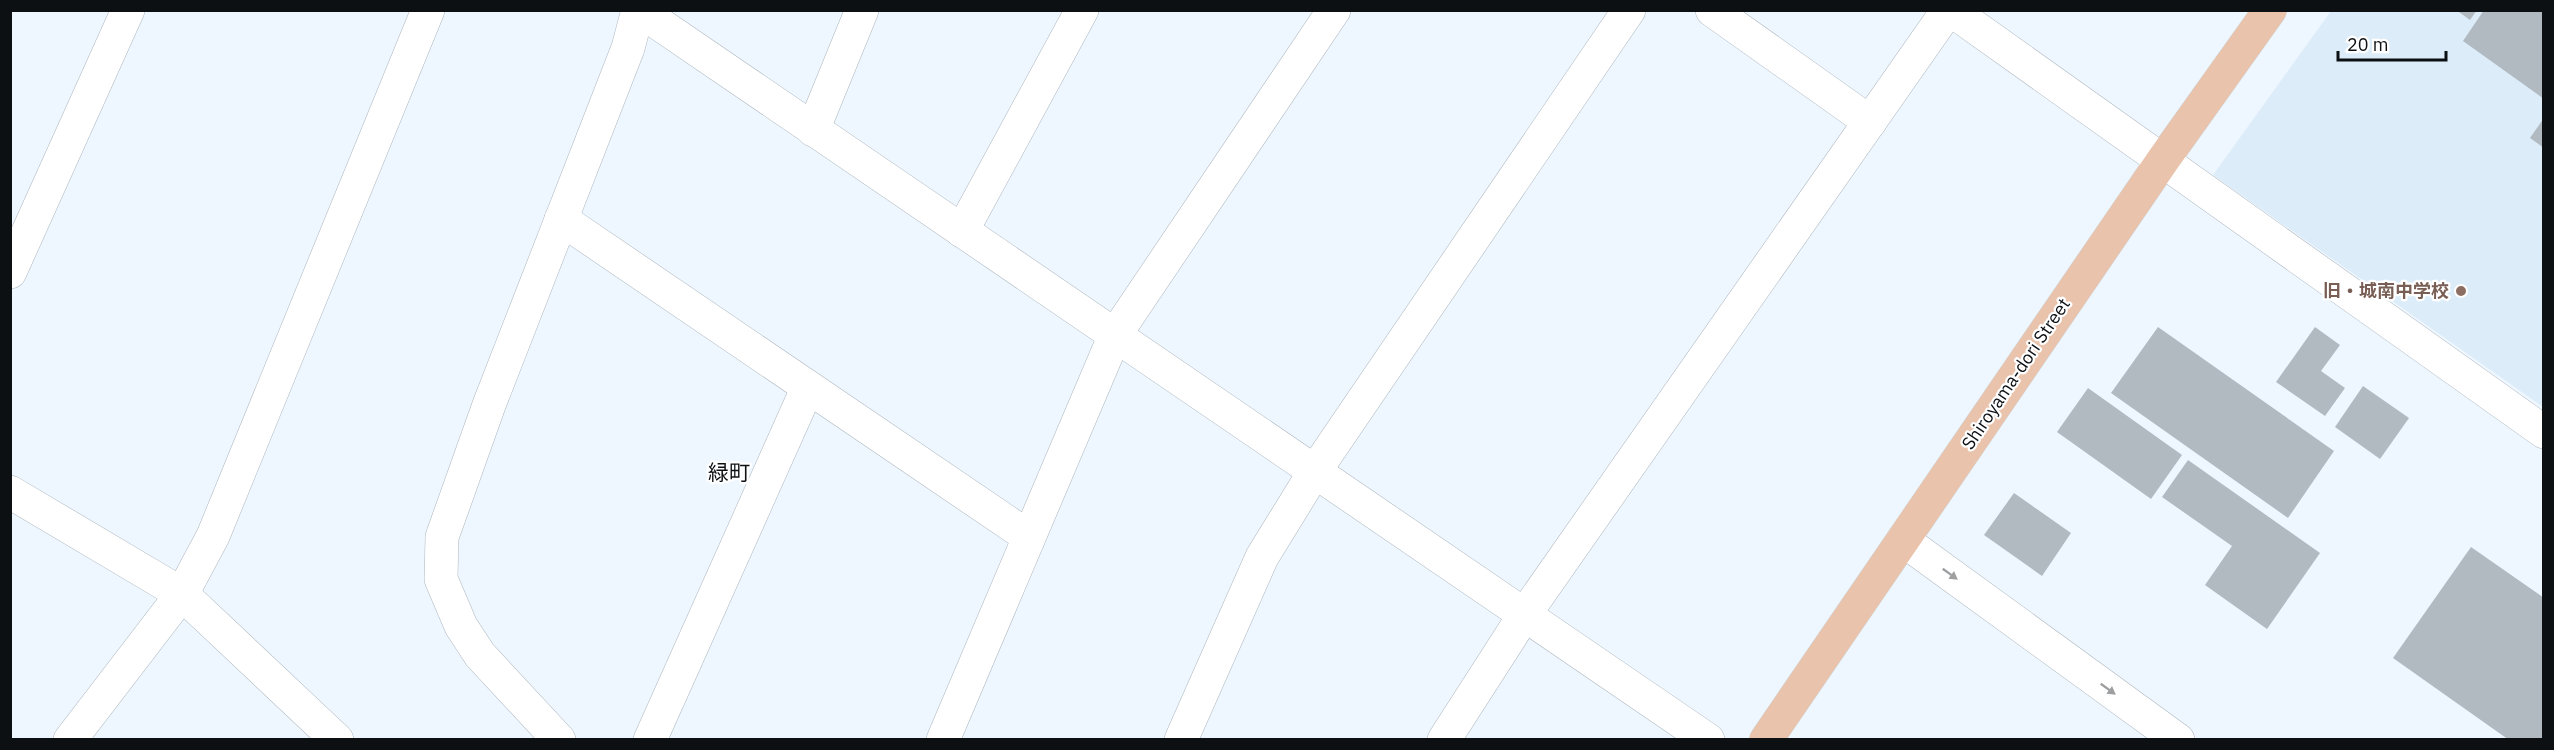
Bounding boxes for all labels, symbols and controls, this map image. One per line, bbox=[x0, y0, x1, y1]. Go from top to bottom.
scale bar bbox=[2338, 24, 2446, 62]
text: 20 m bbox=[2347, 33, 2389, 56]
place label: 旧・城南中学校 bbox=[2323, 279, 2449, 302]
marker: 旧・城南中学校 bbox=[2454, 284, 2468, 298]
street label: Shiroyama-dori Street bbox=[1956, 294, 2075, 454]
district label: 緑町 bbox=[708, 458, 750, 486]
one-way arrow bbox=[1942, 568, 1958, 580]
one-way arrow bbox=[2101, 682, 2116, 694]

